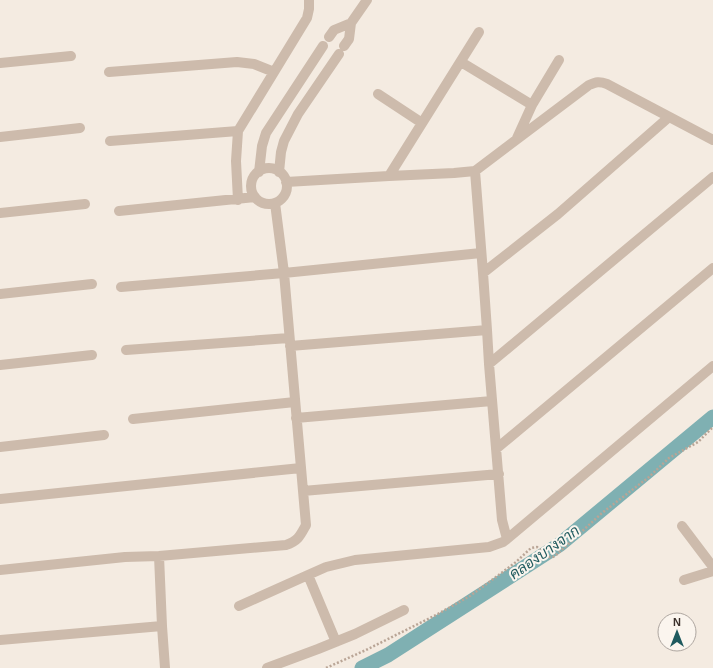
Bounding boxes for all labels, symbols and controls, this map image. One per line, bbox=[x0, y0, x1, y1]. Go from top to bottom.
water label: คลองบางจาก bbox=[506, 522, 582, 582]
north arrow bbox=[657, 612, 697, 652]
text: N bbox=[673, 616, 681, 628]

